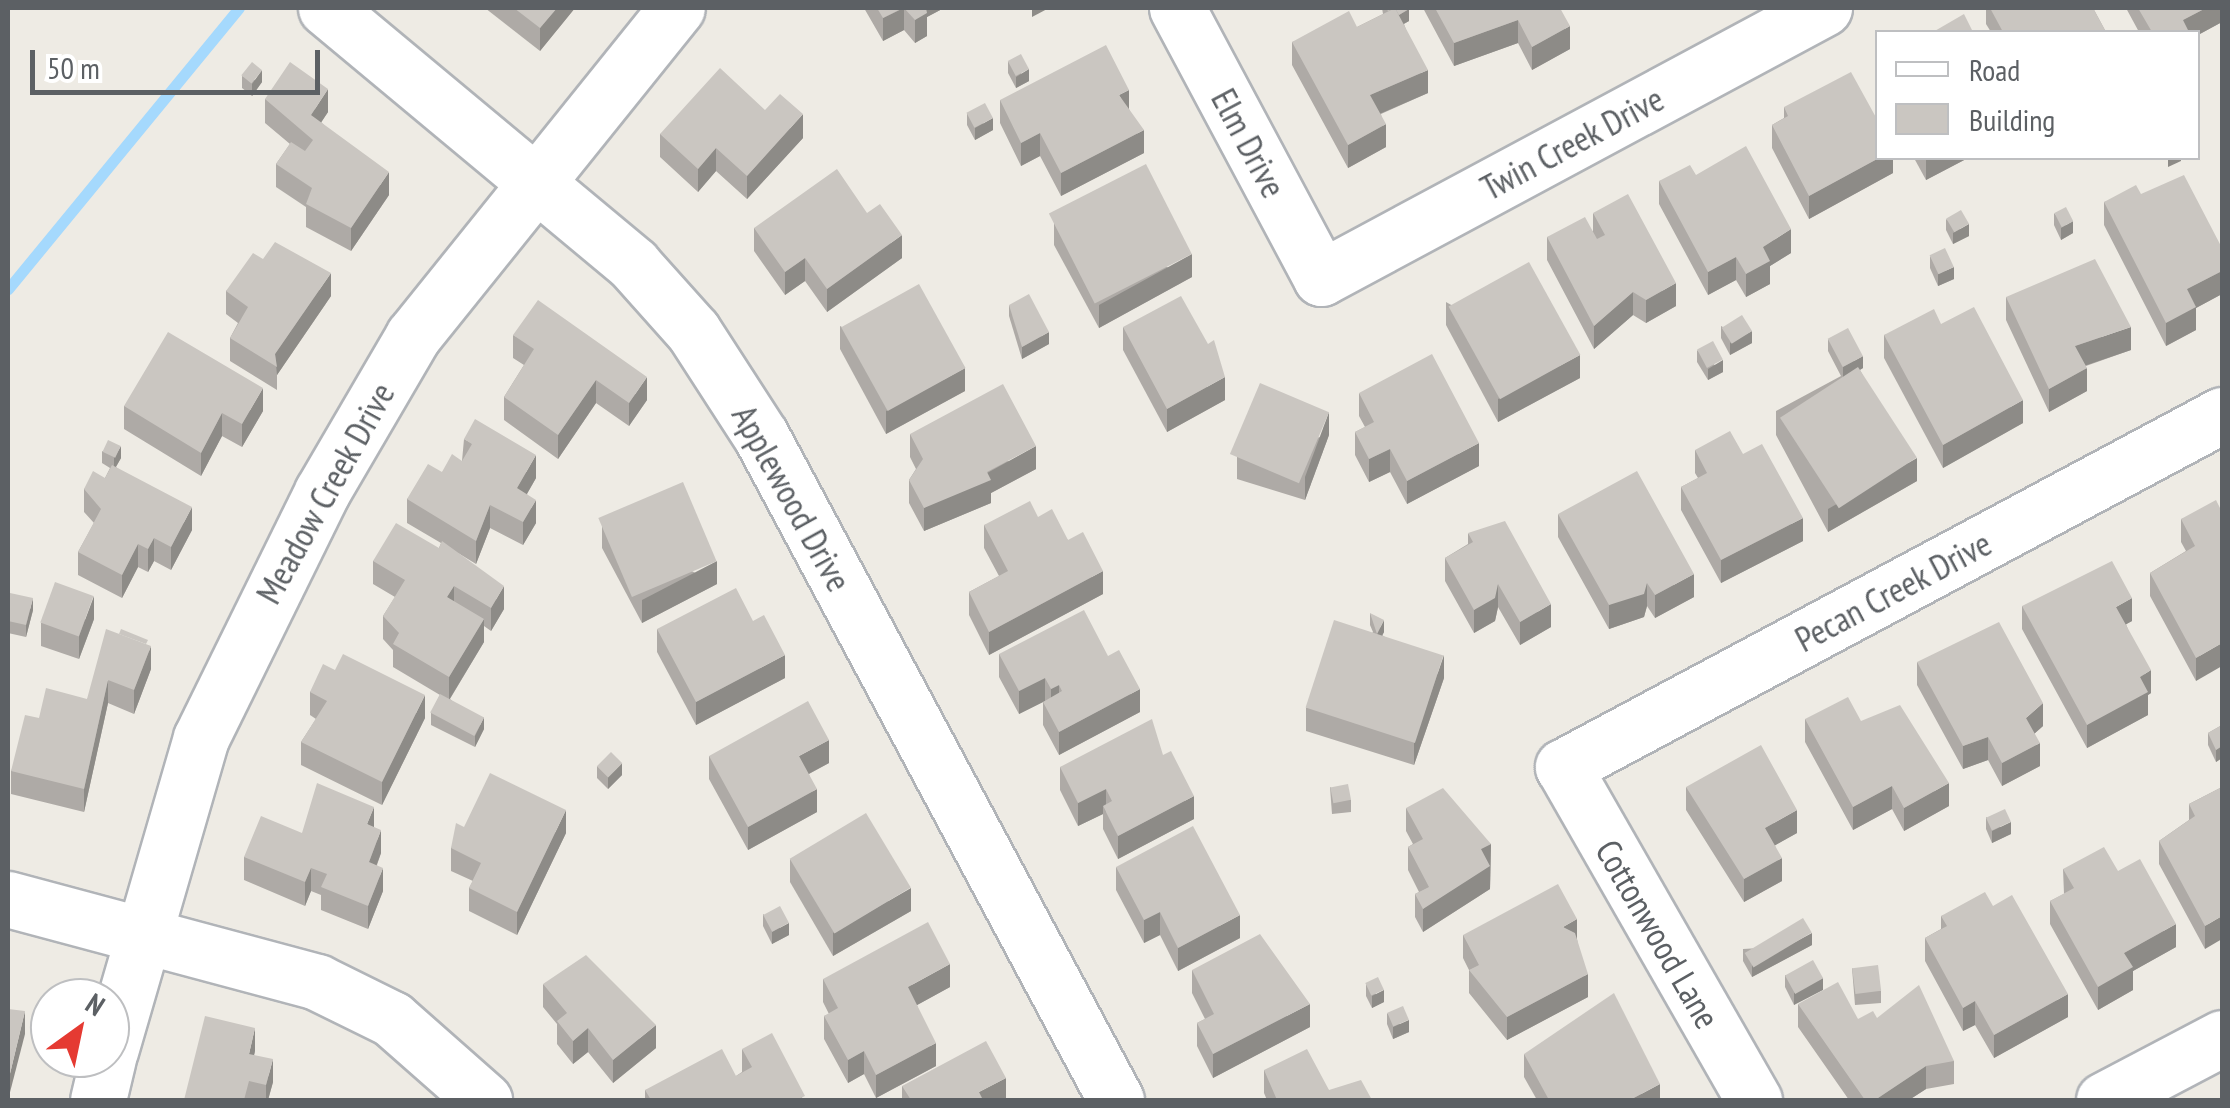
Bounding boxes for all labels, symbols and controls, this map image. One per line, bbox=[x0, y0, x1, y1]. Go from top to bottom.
scale bar bbox=[35, 30, 325, 92]
legend bbox=[1875, 30, 2200, 160]
text: 50 m bbox=[47, 48, 100, 87]
text: Road bbox=[1969, 50, 2020, 89]
street label: Twin Creek Drive bbox=[1473, 77, 1671, 209]
street label: Elm Drive bbox=[1203, 82, 1295, 204]
text: Building bbox=[1969, 100, 2055, 139]
street label: Meadow Creek Drive bbox=[247, 375, 403, 611]
street label: Applewood Drive bbox=[724, 398, 860, 598]
street label: Pecan Creek Drive bbox=[1788, 522, 1998, 660]
street label: Cottonwood Lane bbox=[1587, 832, 1729, 1036]
north arrow bbox=[30, 978, 130, 1078]
text: N bbox=[79, 984, 112, 1024]

